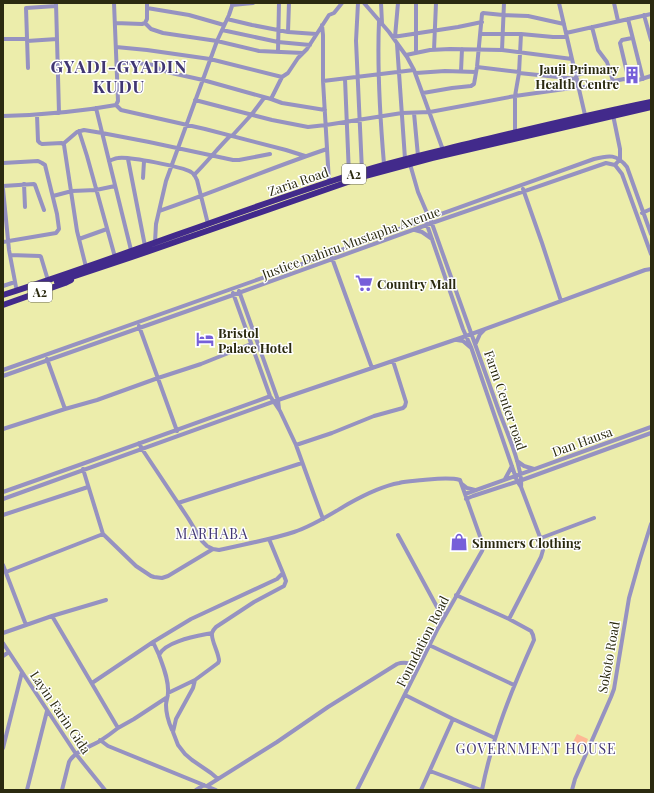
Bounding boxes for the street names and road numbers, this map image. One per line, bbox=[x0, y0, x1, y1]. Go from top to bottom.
street label: Zaria Road bbox=[265, 163, 331, 199]
road number: A2 bbox=[342, 164, 366, 184]
street label: Justice Dahiru Mustapha Avenue bbox=[259, 202, 443, 283]
road number: A2 bbox=[28, 282, 52, 302]
street label: Farm Center road bbox=[481, 348, 531, 452]
street label: Dan Hausa bbox=[550, 422, 615, 460]
street label: Foundation Road bbox=[392, 592, 452, 689]
street label: Sokoto Road bbox=[593, 619, 623, 694]
street label: Layin Farin Gida bbox=[27, 667, 95, 757]

